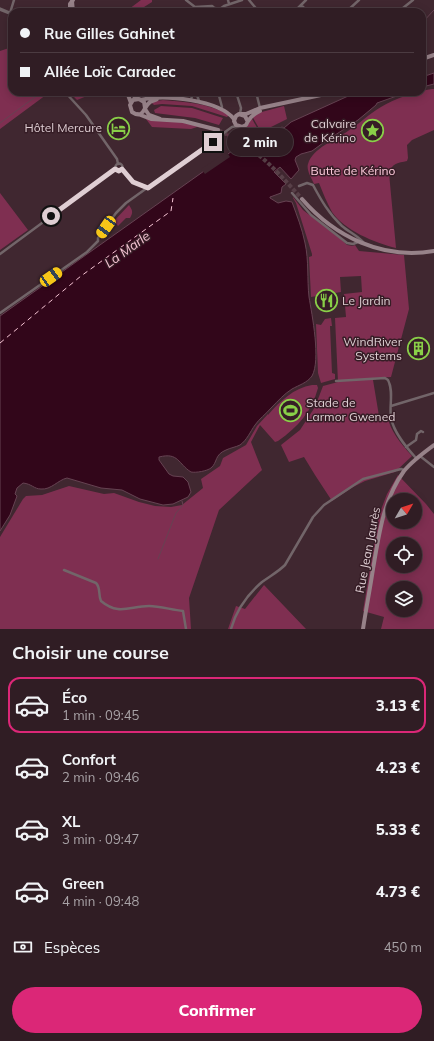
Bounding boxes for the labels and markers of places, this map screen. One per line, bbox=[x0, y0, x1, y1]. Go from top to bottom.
hotel icon: Hôtel Mercure bbox=[105, 115, 131, 141]
place label: Calvaire de Kérino bbox=[304, 116, 356, 145]
place icon: Calvaire de Kérino bbox=[359, 118, 385, 144]
place label: Hôtel Mercure bbox=[25, 120, 102, 135]
restaurant icon: Le Jardin bbox=[314, 288, 340, 314]
place label: Le Jardin bbox=[342, 293, 391, 308]
place label: WindRiver Systems bbox=[343, 334, 403, 363]
building icon: WindRiver Systems bbox=[405, 336, 431, 362]
place label: Stade de Larmor Gwened bbox=[306, 395, 395, 424]
sports icon: Stade de Larmor Gwened bbox=[278, 397, 304, 423]

